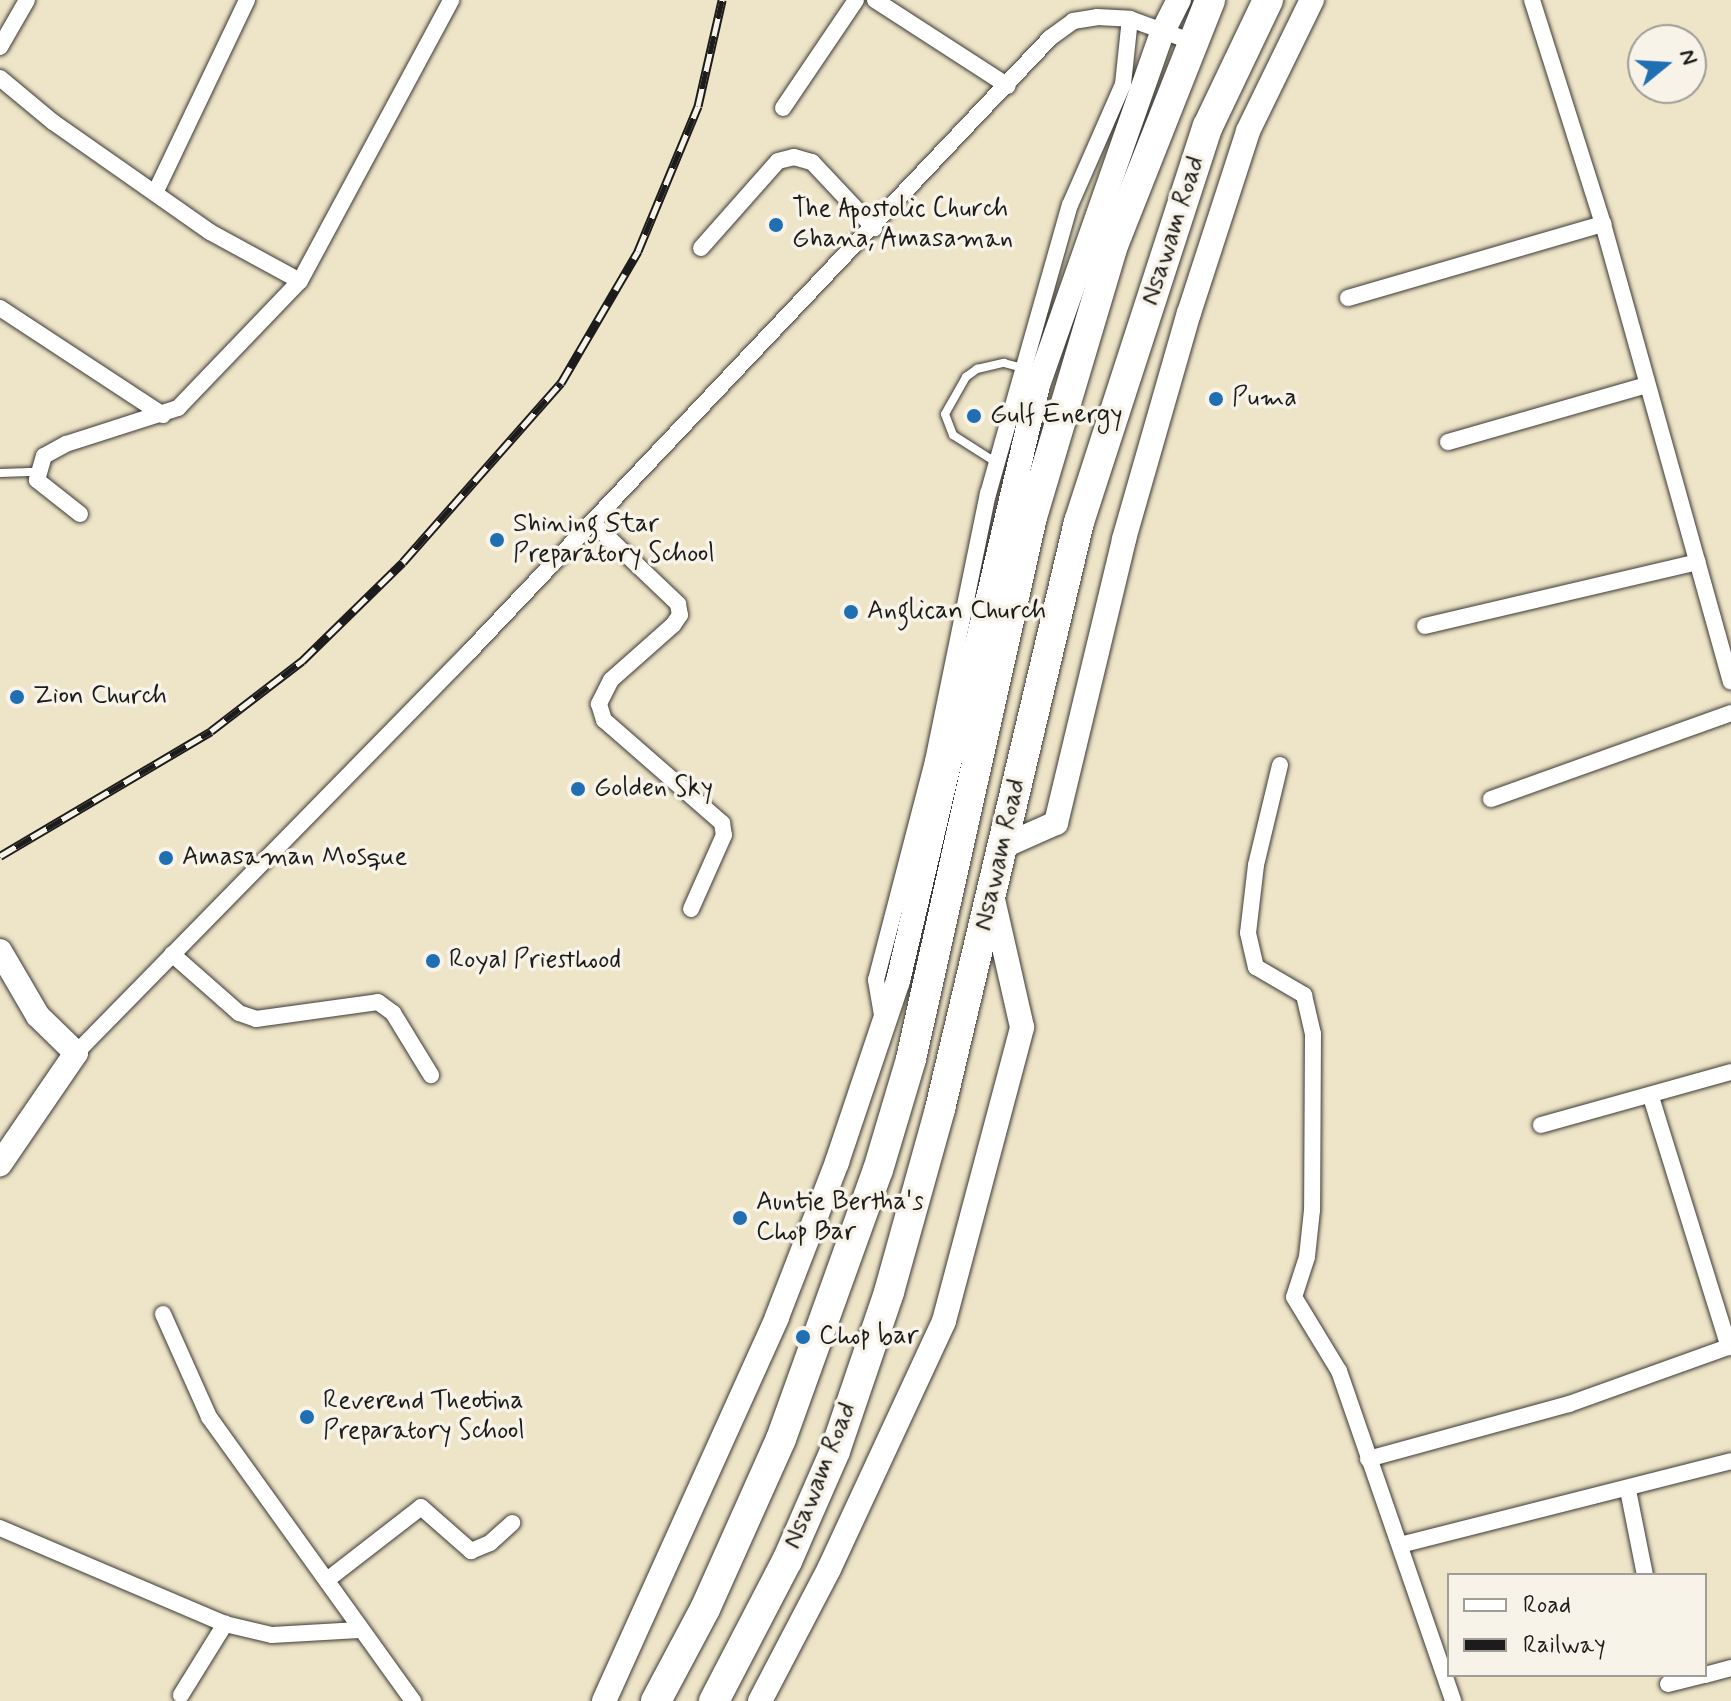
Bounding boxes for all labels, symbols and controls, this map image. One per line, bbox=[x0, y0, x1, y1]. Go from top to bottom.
north arrow bbox=[1627, 24, 1707, 104]
text: N bbox=[1672, 46, 1704, 68]
street label: Nsawam Road bbox=[1135, 152, 1213, 310]
place label: The Apostolic Church Ghana, Amasaman bbox=[792, 194, 1015, 256]
marker: The Apostolic Church Ghana, Amasaman bbox=[767, 216, 785, 234]
place label: Puma bbox=[1232, 383, 1297, 415]
marker: Puma bbox=[1207, 390, 1225, 408]
place label: Gulf Energy bbox=[990, 400, 1118, 432]
marker: Gulf Energy bbox=[965, 407, 983, 425]
place label: Shining Star Preparatory School bbox=[513, 509, 716, 570]
marker: Shining Star Preparatory School bbox=[488, 531, 506, 549]
place label: Anglican Church bbox=[867, 596, 1052, 628]
marker: Anglican Church bbox=[842, 603, 860, 621]
place label: Zion Church bbox=[33, 681, 173, 713]
marker: Zion Church bbox=[8, 688, 26, 706]
place label: Golden Sky bbox=[594, 773, 715, 805]
street label: Nsawam Road bbox=[968, 776, 1034, 934]
marker: Golden Sky bbox=[569, 780, 587, 798]
place label: Amasaman Mosque bbox=[182, 842, 403, 874]
marker: Amasaman Mosque bbox=[157, 849, 175, 867]
place label: Royal Priesthood bbox=[449, 945, 621, 977]
marker: Royal Priesthood bbox=[424, 952, 442, 970]
place label: Auntie Bertha's Chop Bar bbox=[756, 1187, 925, 1248]
marker: Auntie Bertha's Chop Bar bbox=[731, 1209, 749, 1227]
place label: Chop bar bbox=[819, 1321, 915, 1353]
marker: Chop bar bbox=[794, 1328, 812, 1346]
place label: Reverend Theotina Preparatory School bbox=[323, 1386, 526, 1448]
street label: Nsawam Road bbox=[777, 1398, 865, 1554]
marker: Reverend Theotina Preparatory School bbox=[298, 1408, 316, 1426]
legend bbox=[1447, 1573, 1707, 1677]
text: Road bbox=[1523, 1590, 1571, 1621]
text: Railway bbox=[1523, 1630, 1606, 1661]

